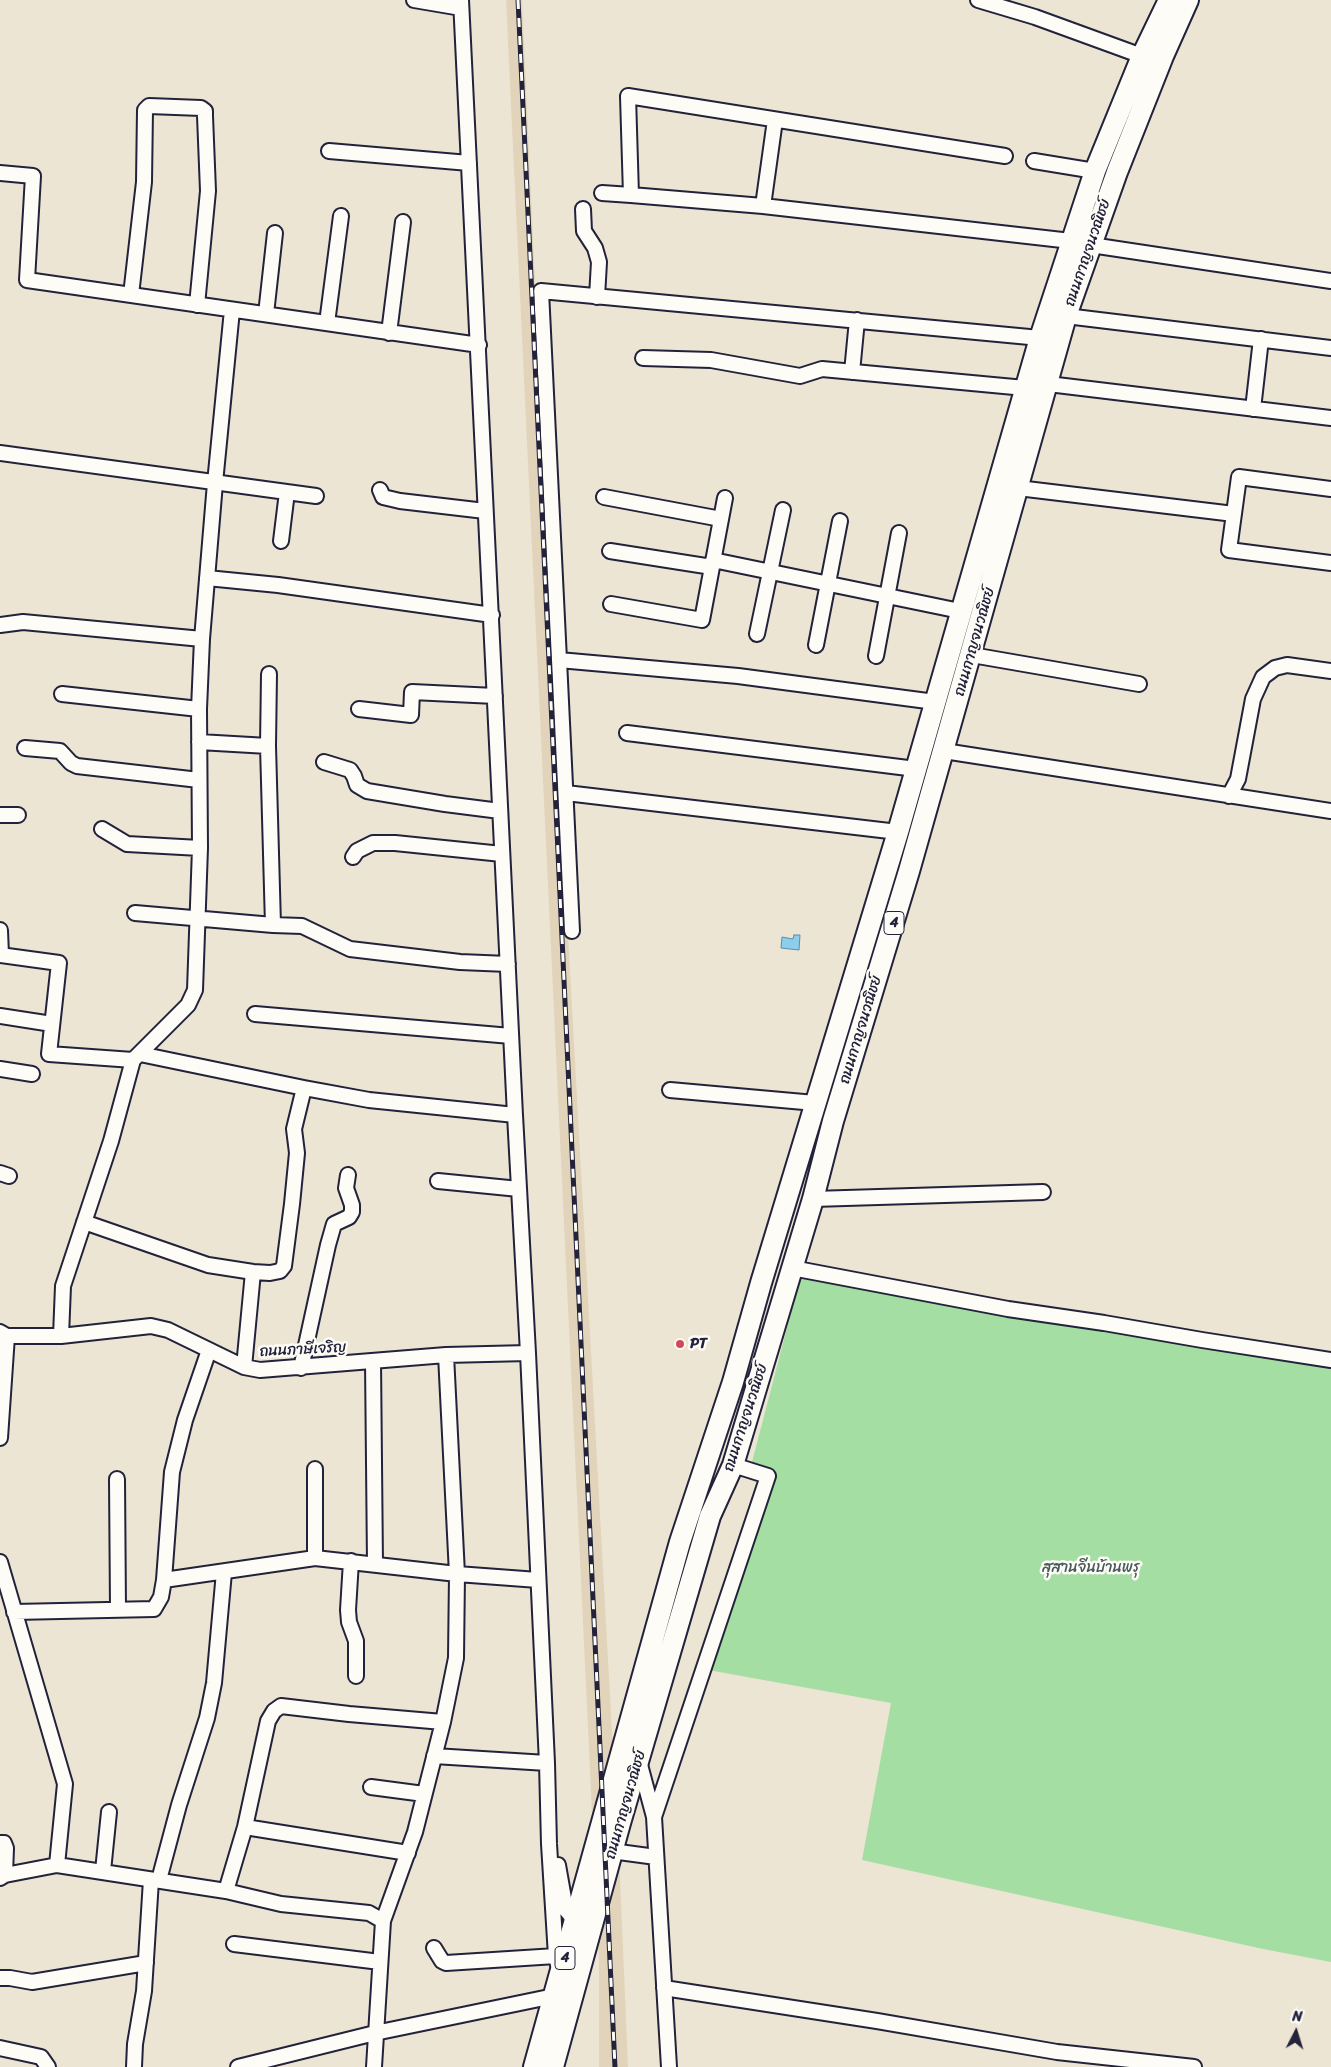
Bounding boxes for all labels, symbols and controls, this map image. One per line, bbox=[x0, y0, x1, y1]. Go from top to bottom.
street label: ถนนกาญจนวณิชย์ bbox=[1061, 197, 1115, 309]
street label: ถนนกาญจนวณิชย์ bbox=[951, 585, 999, 699]
road number: 4 bbox=[884, 911, 904, 934]
street label: ถนนกาญจนวณิชย์ bbox=[836, 974, 886, 1086]
place label: PT bbox=[690, 1335, 707, 1353]
marker: PT bbox=[674, 1338, 686, 1350]
street label: ถนนภาษีเจริญ bbox=[259, 1339, 347, 1361]
street label: ถนนกาญจนวณิชย์ bbox=[720, 1362, 772, 1474]
park label: สุสานจีนบ้านพรุ bbox=[1042, 1559, 1140, 1577]
street label: ถนนกาญจนวณิชย์ bbox=[602, 1748, 650, 1862]
road number: 4 bbox=[555, 1946, 575, 1970]
text: N bbox=[1291, 2004, 1303, 2029]
north arrow bbox=[1271, 2007, 1321, 2057]

